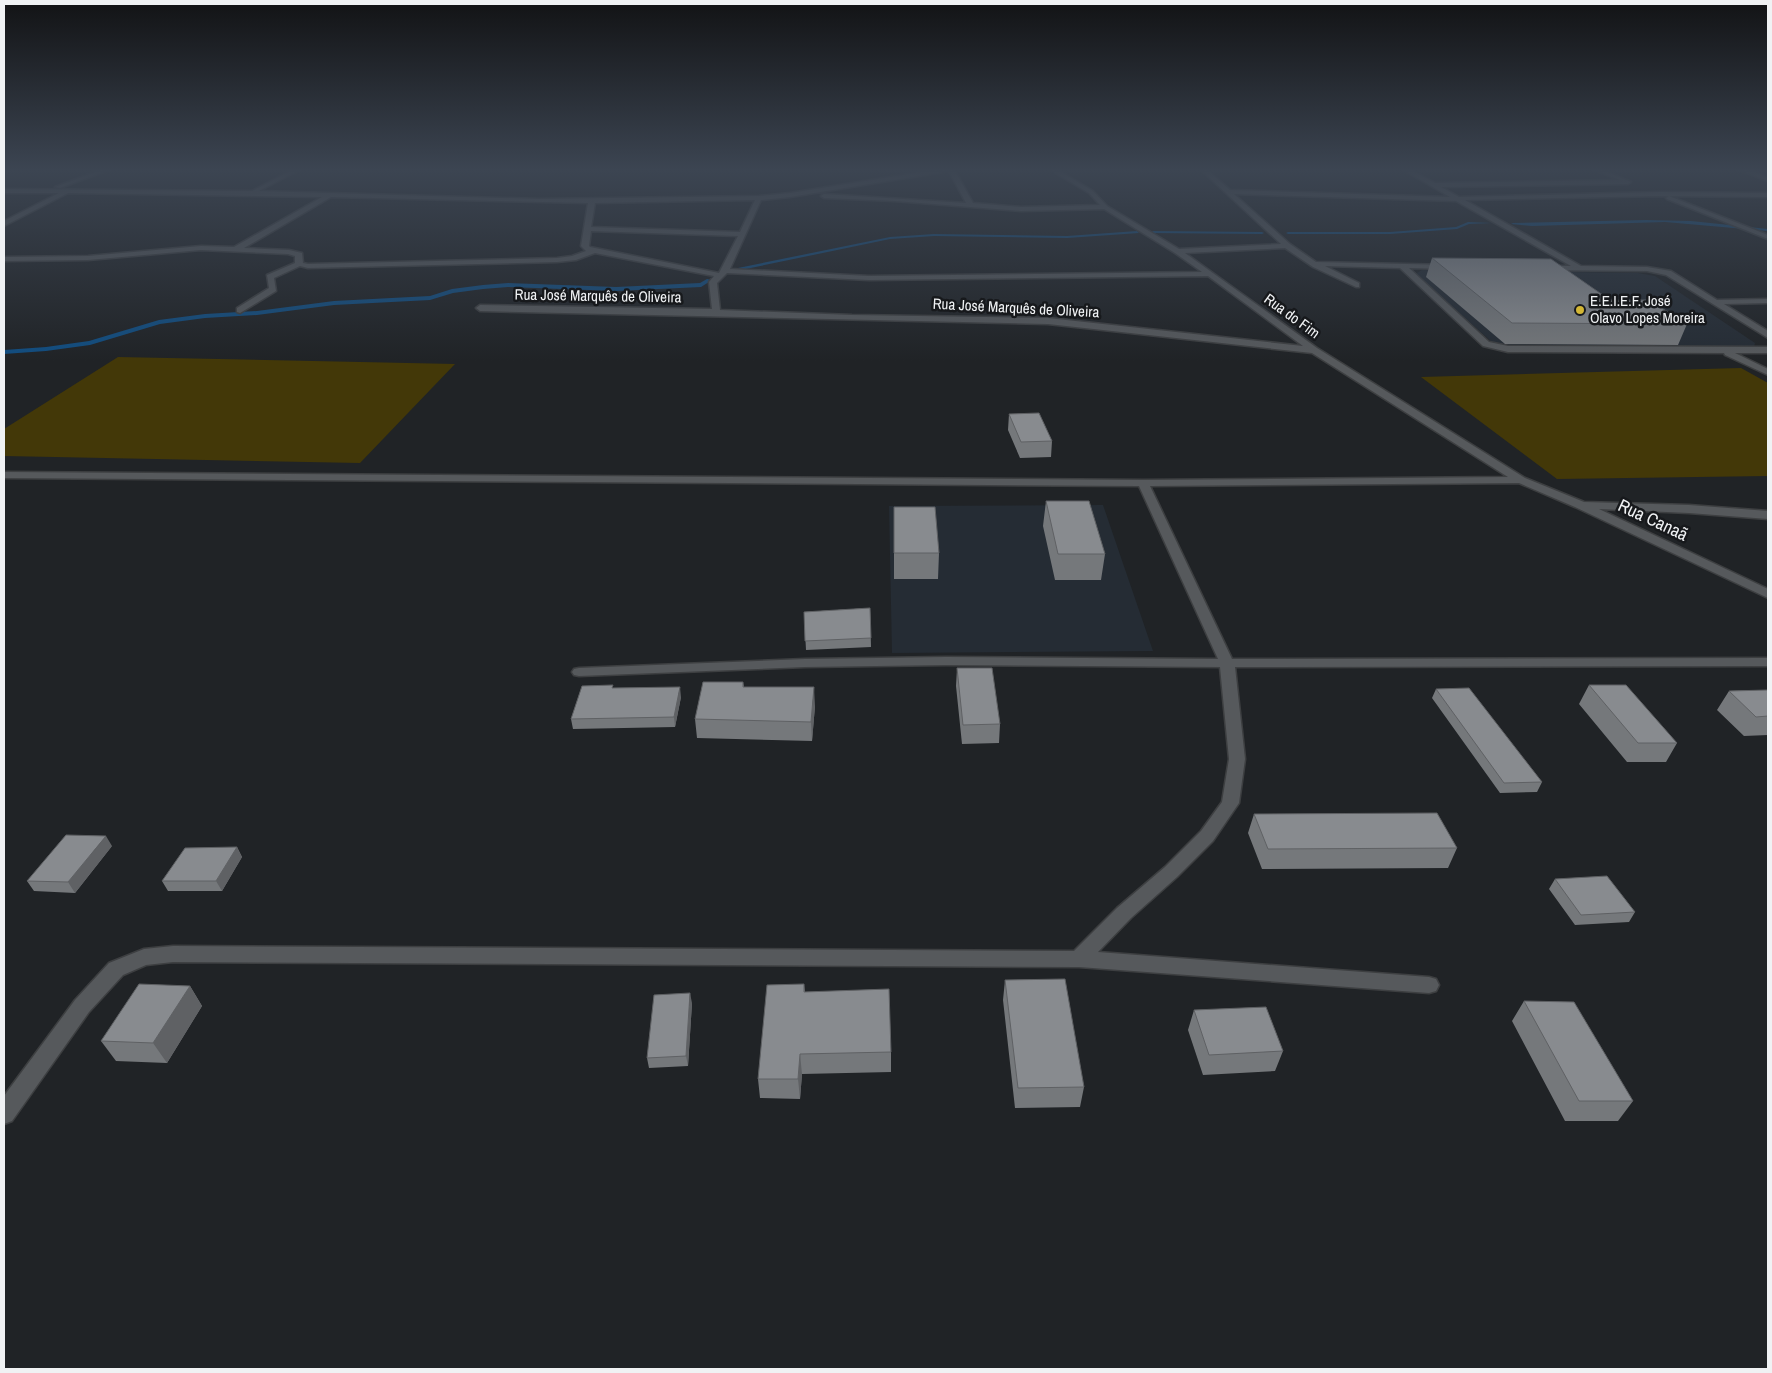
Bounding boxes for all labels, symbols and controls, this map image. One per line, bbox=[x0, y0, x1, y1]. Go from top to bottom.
street label: Rua José Marquês de Oliveira bbox=[514, 284, 682, 307]
street label: Rua do Fim bbox=[1260, 288, 1324, 343]
place label: E.E.I.E.F. José Olavo Lopes Moreira bbox=[1590, 290, 1705, 328]
street label: Rua José Marquês de Oliveira bbox=[932, 293, 1100, 322]
marker: E.E.I.E.F. José Olavo Lopes Moreira bbox=[1574, 304, 1586, 316]
street label: Rua Canaã bbox=[1614, 492, 1692, 547]

